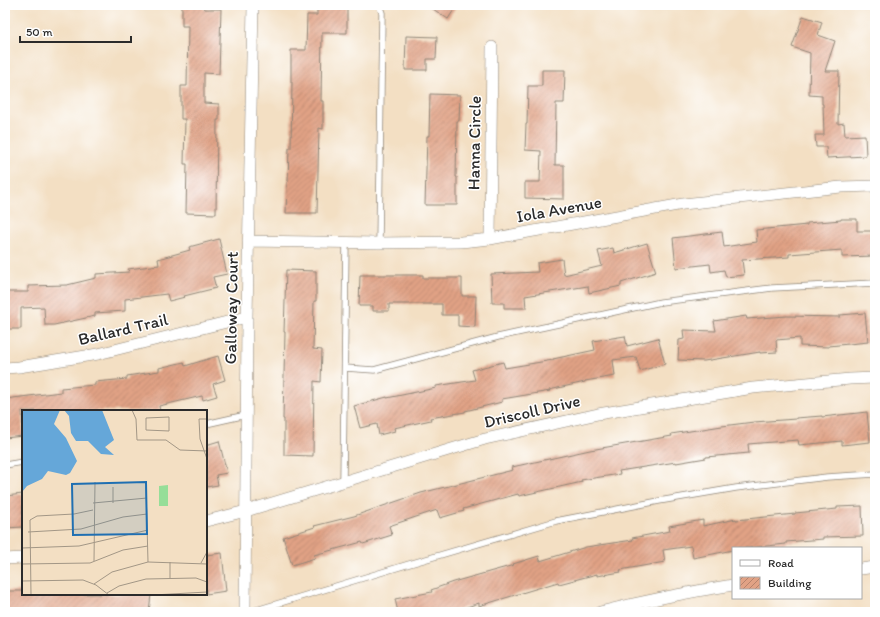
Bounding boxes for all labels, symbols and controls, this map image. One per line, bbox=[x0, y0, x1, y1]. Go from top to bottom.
scale bar bbox=[20, 18, 131, 44]
text: 50 m bbox=[26, 25, 52, 39]
street label: Hanna Circle bbox=[463, 96, 485, 190]
street label: Iola Avenue bbox=[515, 192, 603, 226]
street label: Galloway Court bbox=[220, 251, 242, 365]
street label: Ballard Trail bbox=[76, 309, 170, 349]
street label: Driscoll Drive bbox=[482, 390, 582, 432]
inset map bbox=[22, 410, 207, 595]
legend bbox=[732, 547, 862, 599]
text: Road bbox=[768, 556, 794, 570]
text: Building bbox=[768, 576, 812, 590]

